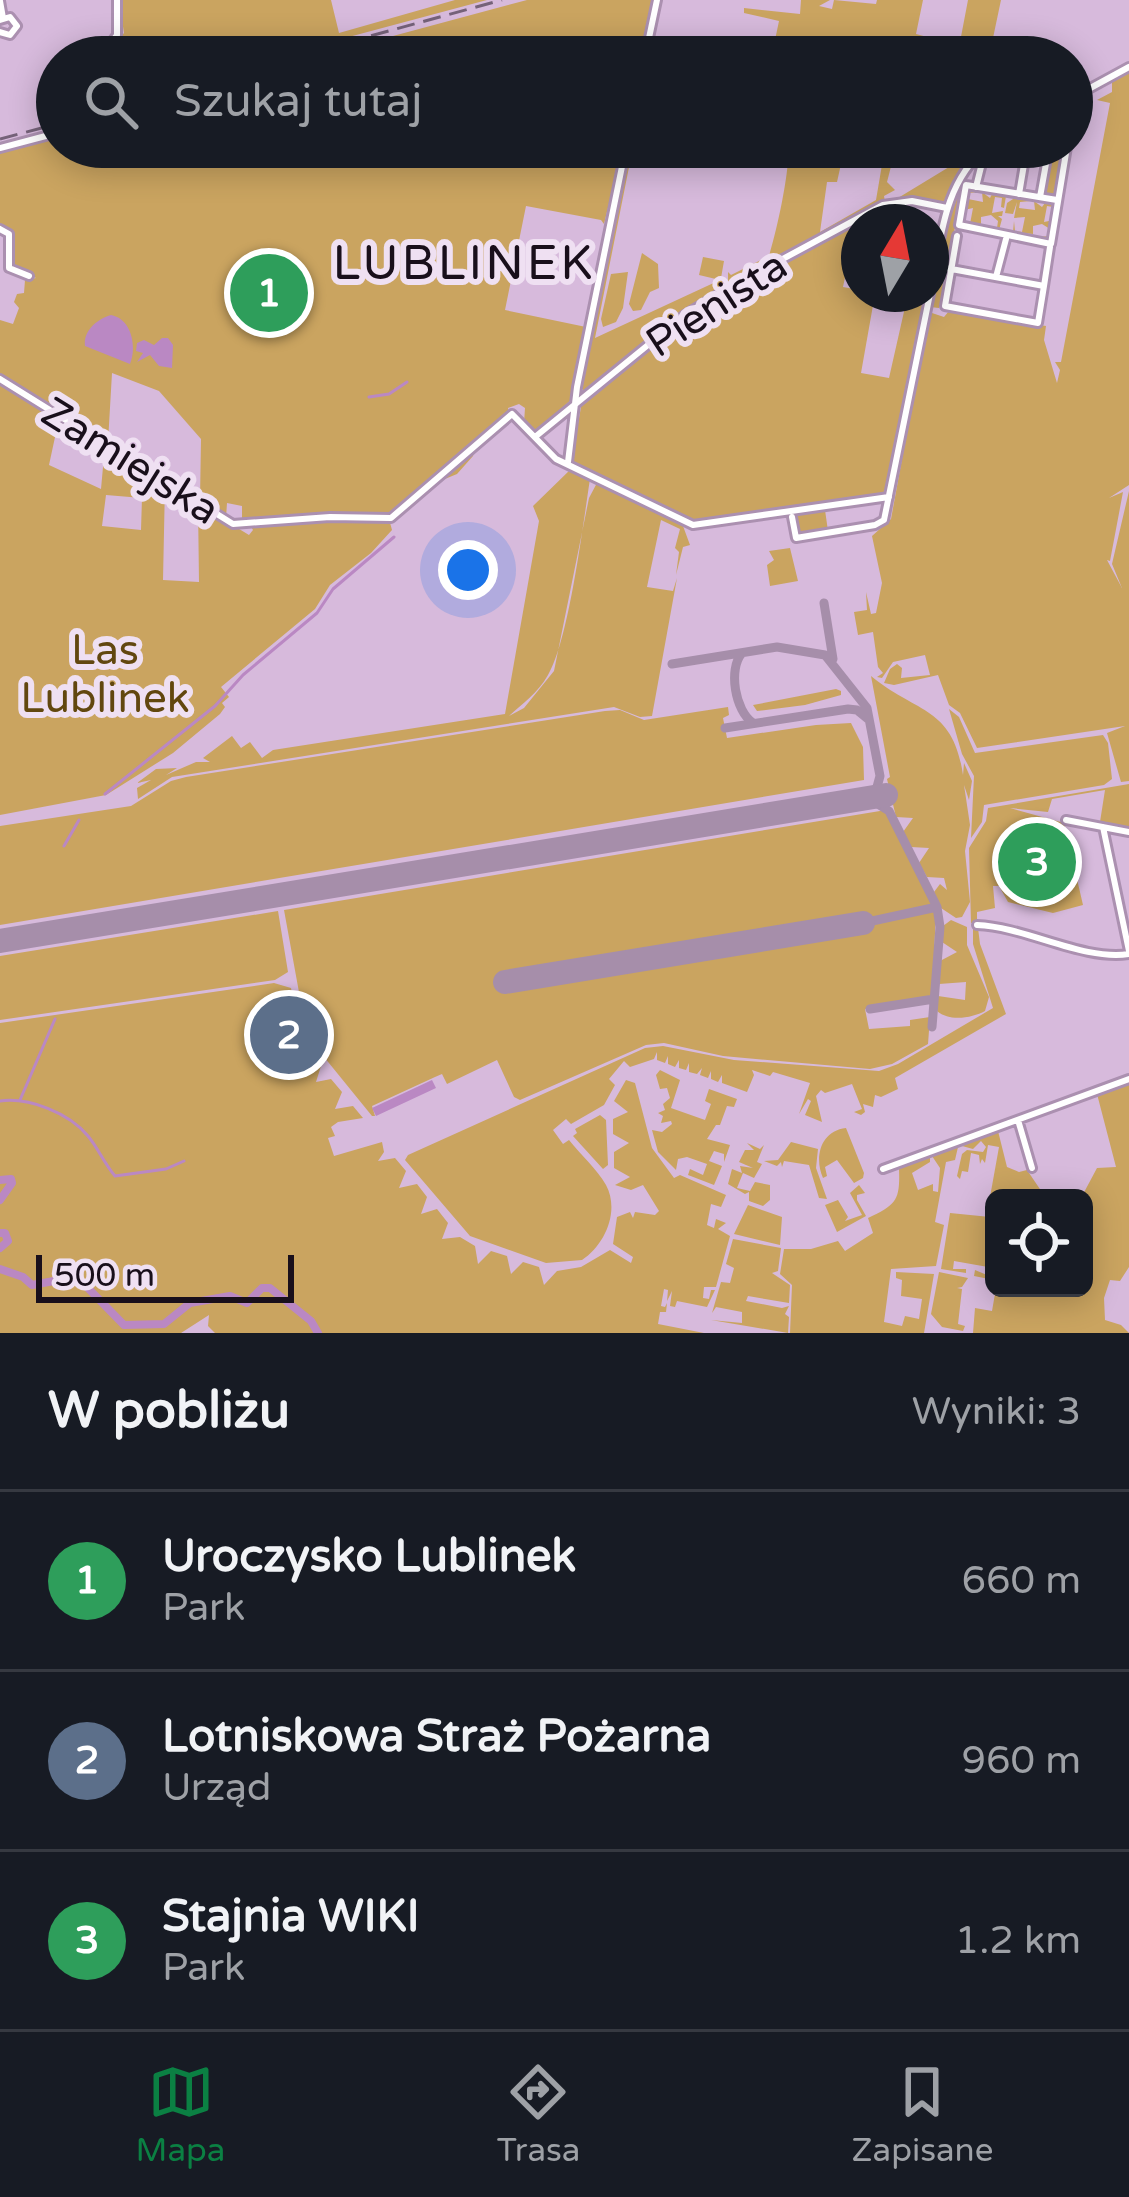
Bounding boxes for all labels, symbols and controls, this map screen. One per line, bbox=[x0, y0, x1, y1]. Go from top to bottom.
search box bbox=[36, 36, 1093, 168]
icon: search bbox=[78, 69, 144, 135]
text: Szukaj tutaj bbox=[174, 75, 423, 129]
north arrow bbox=[841, 204, 949, 312]
district label: LUBLINEK bbox=[333, 235, 596, 293]
street label: Pienista bbox=[637, 240, 797, 369]
pin: 1 bbox=[230, 248, 308, 338]
street label: Zamiejska bbox=[32, 387, 229, 536]
your location bbox=[438, 540, 498, 600]
park label: Las Lublinek bbox=[20, 625, 190, 724]
pin: 3 bbox=[998, 817, 1076, 907]
pin: 2 bbox=[250, 990, 328, 1080]
map controls bbox=[985, 1189, 1093, 1297]
button: locate bbox=[985, 1189, 1093, 1297]
scale bar bbox=[36, 1249, 294, 1302]
text: 500 m bbox=[54, 1256, 155, 1295]
text: W pobliżu bbox=[48, 1380, 290, 1442]
text: Wyniki: 3 bbox=[912, 1388, 1081, 1435]
text: Uroczysko Lublinek bbox=[162, 1530, 576, 1584]
text: 1 bbox=[75, 1557, 99, 1604]
text: 660 m bbox=[962, 1557, 1081, 1604]
text: Park bbox=[162, 1584, 245, 1631]
text: Lotniskowa Straż Pożarna bbox=[162, 1710, 711, 1764]
text: 2 bbox=[75, 1737, 99, 1784]
text: 960 m bbox=[962, 1737, 1081, 1784]
text: Urząd bbox=[162, 1764, 271, 1811]
text: Stajnia WIKI bbox=[162, 1890, 420, 1944]
text: 3 bbox=[75, 1917, 99, 1964]
text: 1.2 km bbox=[955, 1917, 1081, 1964]
text: Park bbox=[162, 1944, 245, 1991]
tab: Mapa bbox=[136, 2059, 225, 2170]
tab: Trasa bbox=[497, 2059, 580, 2170]
tab: Zapisane bbox=[852, 2059, 993, 2170]

